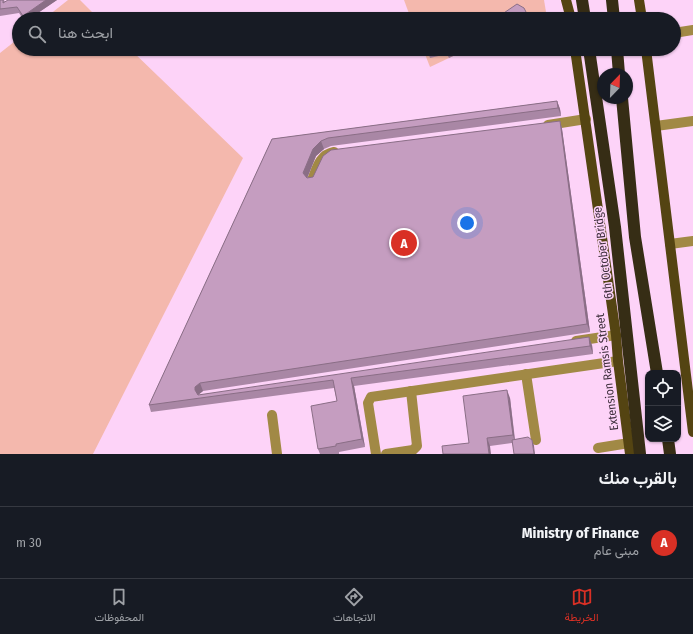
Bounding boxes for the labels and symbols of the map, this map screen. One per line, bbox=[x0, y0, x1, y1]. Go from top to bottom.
north arrow bbox=[597, 68, 633, 104]
street label: 6th October Bridge bbox=[590, 206, 616, 300]
your location bbox=[457, 213, 477, 233]
pin: A bbox=[391, 228, 417, 258]
street label: Extension Ramsis Street bbox=[593, 313, 621, 431]

